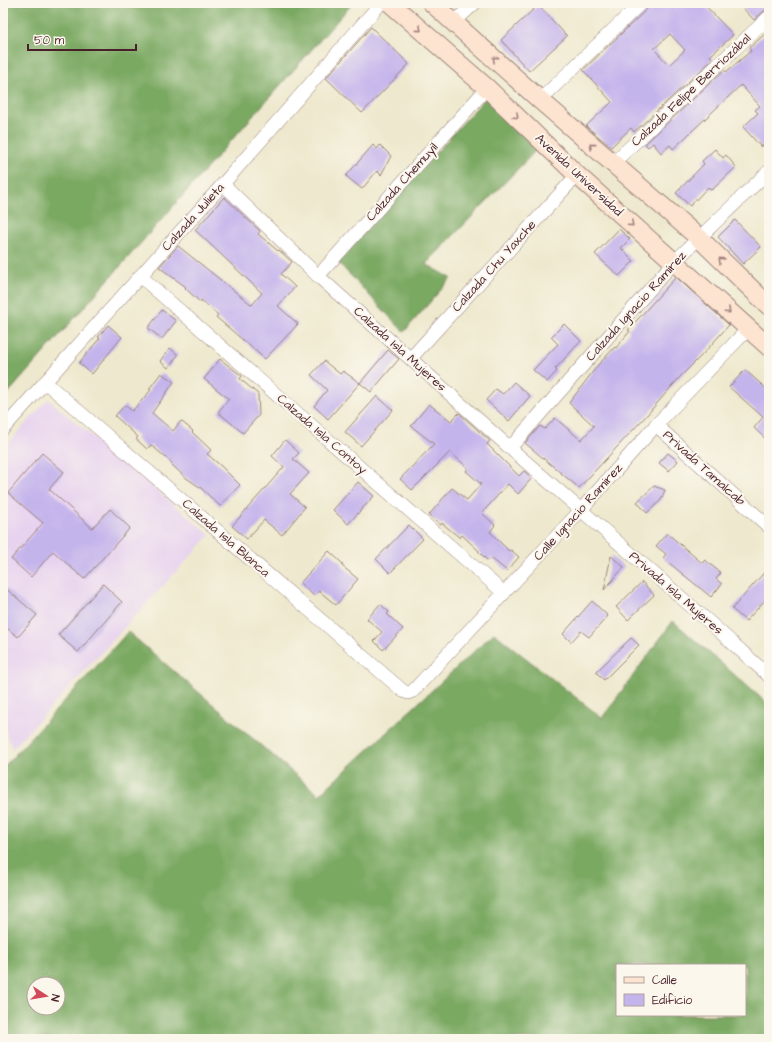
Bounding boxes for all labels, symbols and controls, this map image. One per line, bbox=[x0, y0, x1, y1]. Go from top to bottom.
one-way arrow bbox=[415, 24, 422, 31]
scale bar bbox=[28, 26, 136, 52]
street label: Calzada Felipe Berriozábal bbox=[627, 30, 755, 150]
text: 50 m bbox=[34, 32, 65, 49]
one-way arrow bbox=[492, 57, 500, 64]
one-way arrow bbox=[511, 111, 519, 119]
street label: Avenida Universidad bbox=[531, 129, 627, 221]
street label: Calzada Chemuyil bbox=[362, 139, 443, 226]
one-way arrow bbox=[589, 143, 597, 150]
street label: Calzada Julieta bbox=[158, 179, 229, 255]
street label: Calzada Chu Yaxche bbox=[448, 216, 540, 316]
one-way arrow bbox=[627, 219, 634, 226]
street label: Calzada Ignacio Ramírez bbox=[582, 247, 691, 366]
one-way arrow bbox=[718, 257, 726, 265]
street label: Calzada Isla Mujeres bbox=[350, 302, 451, 396]
one-way arrow bbox=[723, 306, 731, 313]
street label: Calzada Isla Contoy bbox=[272, 390, 371, 479]
street label: Privada Tamalcab bbox=[659, 426, 750, 510]
street label: Calle Ignacio Ramirez bbox=[529, 459, 628, 565]
street label: Calzada Isla Blanca bbox=[178, 495, 274, 581]
street label: Privada Isla Mujeres bbox=[625, 547, 727, 639]
legend bbox=[616, 964, 746, 1016]
text: Calle bbox=[652, 972, 677, 989]
north arrow bbox=[26, 976, 66, 1016]
text: Edificio bbox=[652, 992, 692, 1009]
text: N bbox=[47, 993, 63, 1003]

